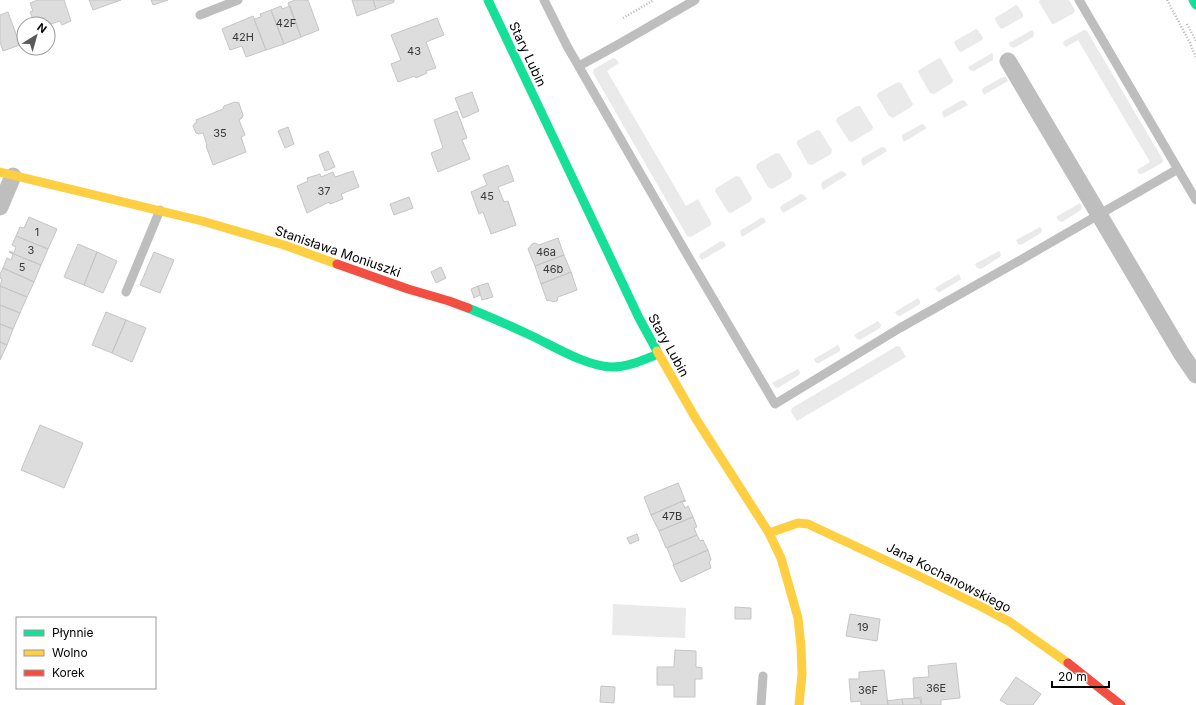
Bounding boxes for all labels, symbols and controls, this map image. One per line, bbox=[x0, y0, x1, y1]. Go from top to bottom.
north arrow bbox=[16, 16, 56, 56]
house number: 42F bbox=[276, 16, 296, 30]
street label: Stary Lubin bbox=[506, 19, 550, 89]
text: N bbox=[34, 20, 50, 36]
house number: 42H bbox=[232, 30, 254, 44]
house number: 43 bbox=[407, 44, 421, 58]
house number: 35 bbox=[213, 126, 227, 140]
house number: 37 bbox=[317, 184, 331, 198]
house number: 45 bbox=[480, 189, 494, 203]
street label: Stanisława Moniuszki bbox=[273, 222, 403, 280]
house number: 1 bbox=[35, 225, 39, 239]
house number: 3 bbox=[28, 243, 35, 257]
house number: 46a bbox=[536, 245, 556, 259]
house number: 5 bbox=[19, 260, 26, 274]
house number: 46b bbox=[543, 262, 564, 276]
street label: Stary Lubin bbox=[645, 311, 693, 379]
house number: 47B bbox=[662, 509, 682, 523]
street label: Jana Kochanowskiego bbox=[884, 539, 1014, 616]
legend bbox=[16, 617, 156, 689]
house number: 19 bbox=[857, 620, 869, 634]
text: Płynnie bbox=[52, 625, 93, 640]
text: Wolno bbox=[52, 645, 88, 660]
scale bar bbox=[1052, 663, 1109, 689]
text: Korek bbox=[52, 665, 85, 680]
text: 20 m bbox=[1058, 669, 1087, 684]
house number: 36E bbox=[926, 681, 946, 695]
house number: 36F bbox=[858, 683, 878, 697]

